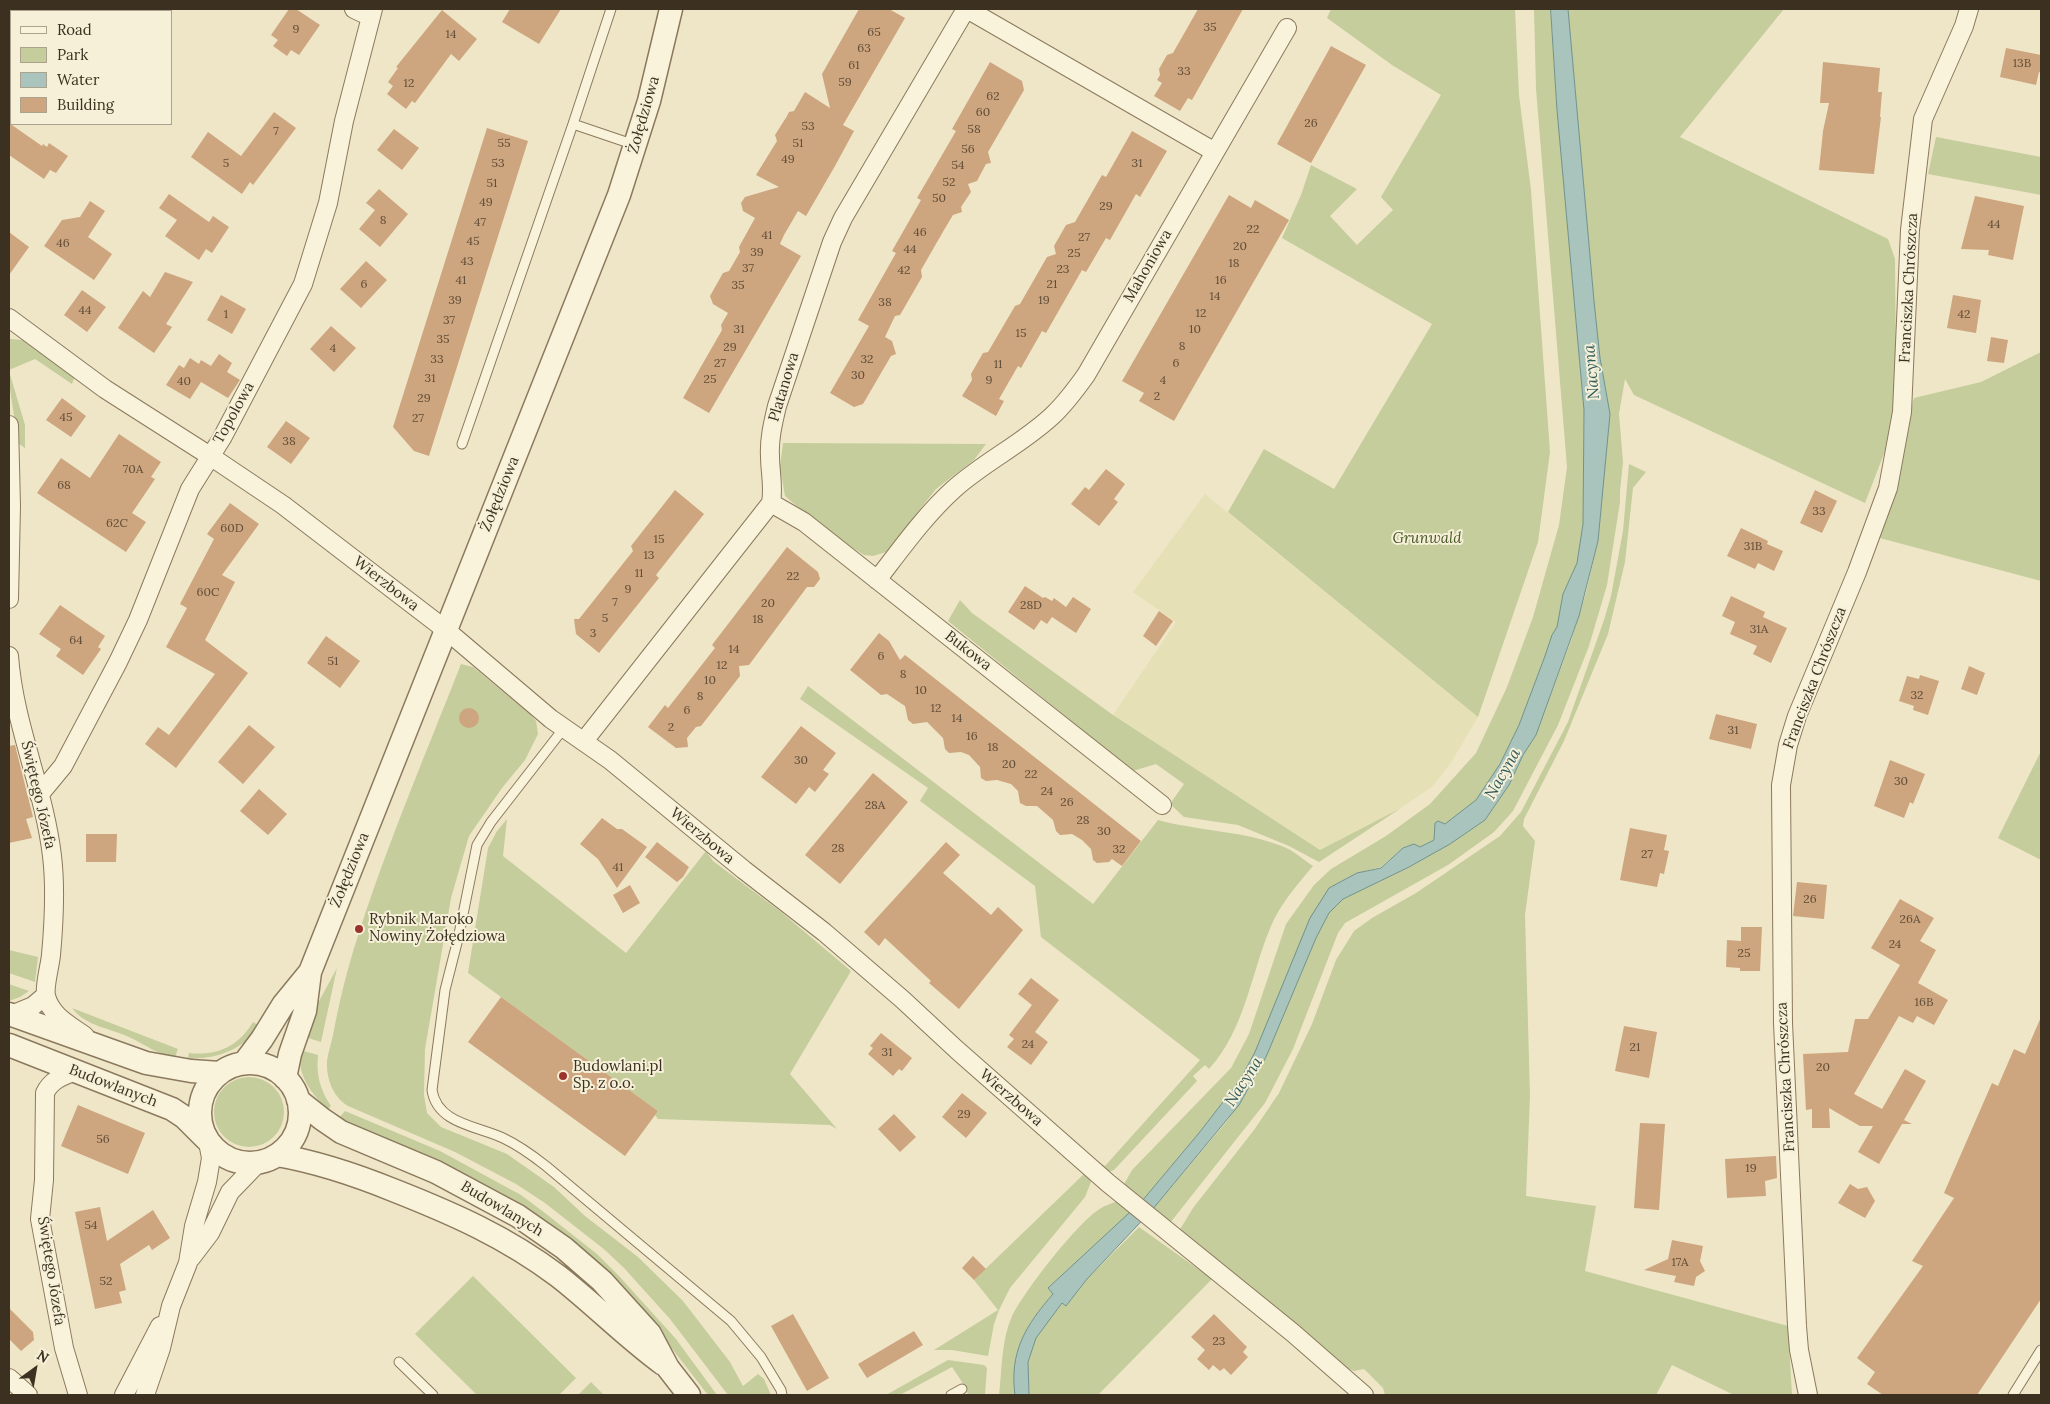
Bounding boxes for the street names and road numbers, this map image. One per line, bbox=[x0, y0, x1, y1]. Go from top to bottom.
street label: Żołędziowa bbox=[624, 74, 664, 156]
street label: Franciszka Chrószcza bbox=[1896, 212, 1922, 364]
street label: Mahoniowa bbox=[1120, 227, 1176, 305]
street label: Platanowa bbox=[765, 350, 803, 424]
street label: Topolowa bbox=[210, 379, 258, 447]
street label: Żołędziowa bbox=[477, 454, 523, 534]
street label: Wierzbowa bbox=[350, 553, 422, 615]
street label: Franciszka Chrószcza bbox=[1780, 605, 1850, 751]
street label: Bukowa bbox=[941, 627, 995, 675]
street label: Świętego Józefa bbox=[17, 739, 59, 851]
street label: Wierzbowa bbox=[666, 804, 738, 868]
street label: Żołędziowa bbox=[327, 830, 373, 910]
street label: Franciszka Chrószcza bbox=[1773, 1001, 1799, 1153]
street label: Budowlanych bbox=[66, 1061, 160, 1111]
street label: Wierzbowa bbox=[976, 1066, 1046, 1130]
street label: Budowlanych bbox=[457, 1177, 547, 1241]
street label: Świętego Józefa bbox=[33, 1215, 69, 1327]

